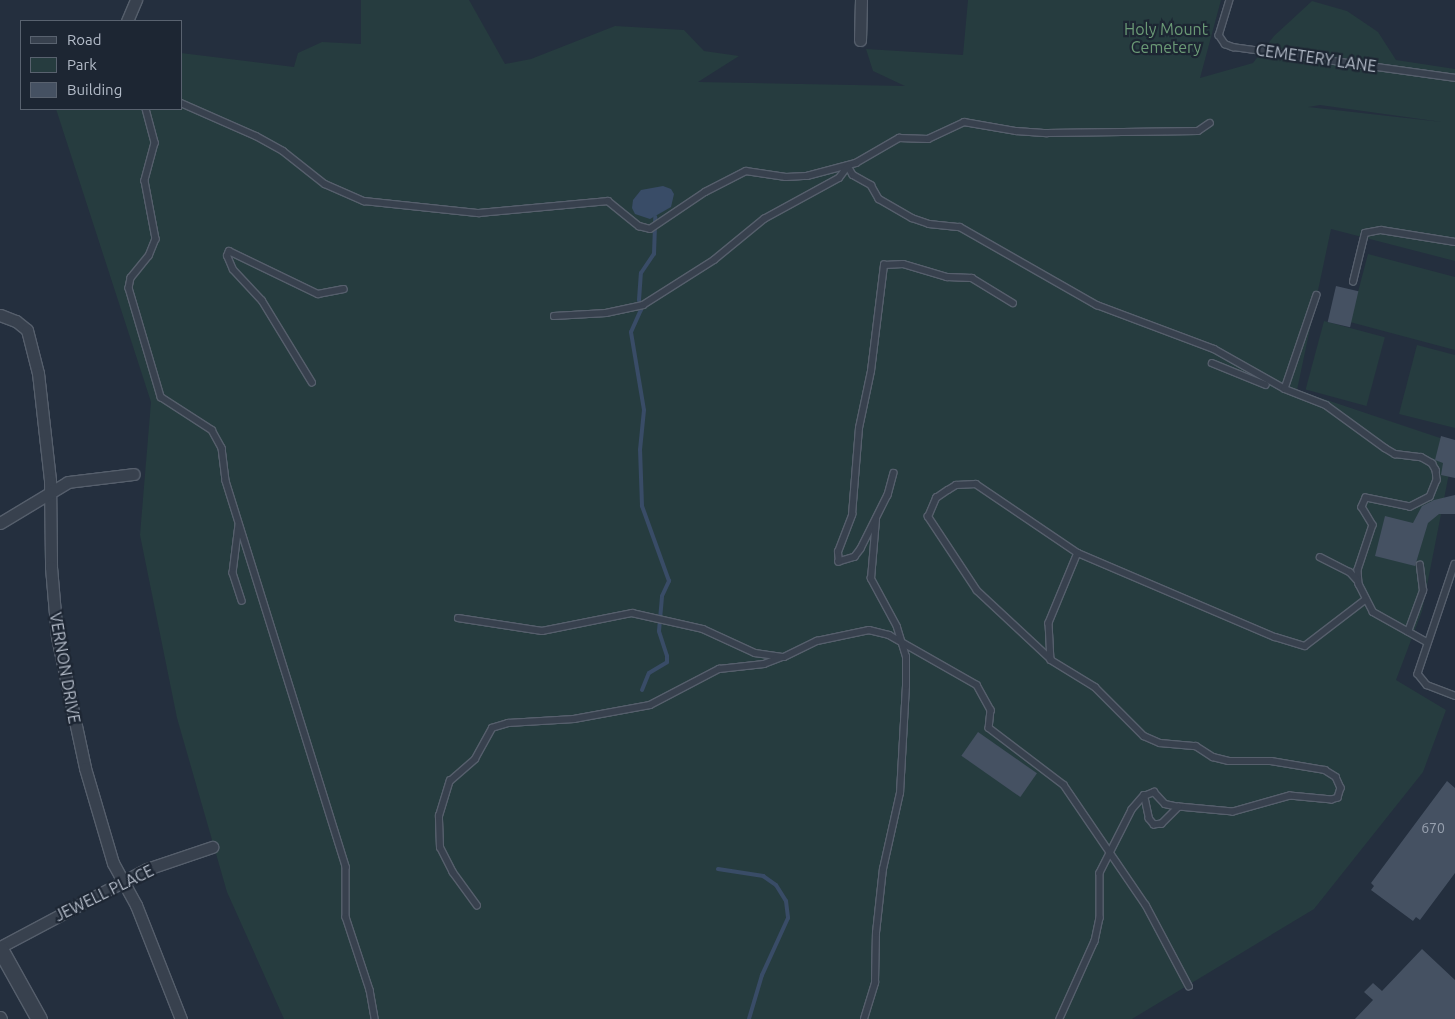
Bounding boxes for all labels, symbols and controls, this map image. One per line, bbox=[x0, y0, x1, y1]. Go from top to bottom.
park label: Holy Mount Cemetery bbox=[1124, 19, 1208, 57]
legend bbox=[20, 20, 182, 110]
text: Road bbox=[67, 31, 102, 48]
street label: CEMETERY LANE bbox=[1254, 40, 1378, 76]
text: Park bbox=[67, 56, 97, 73]
text: Building bbox=[67, 81, 122, 98]
street label: VERNON DRIVE bbox=[46, 611, 84, 725]
house number: 670 bbox=[1421, 820, 1445, 836]
street label: JEWELL PLACE bbox=[51, 861, 157, 925]

